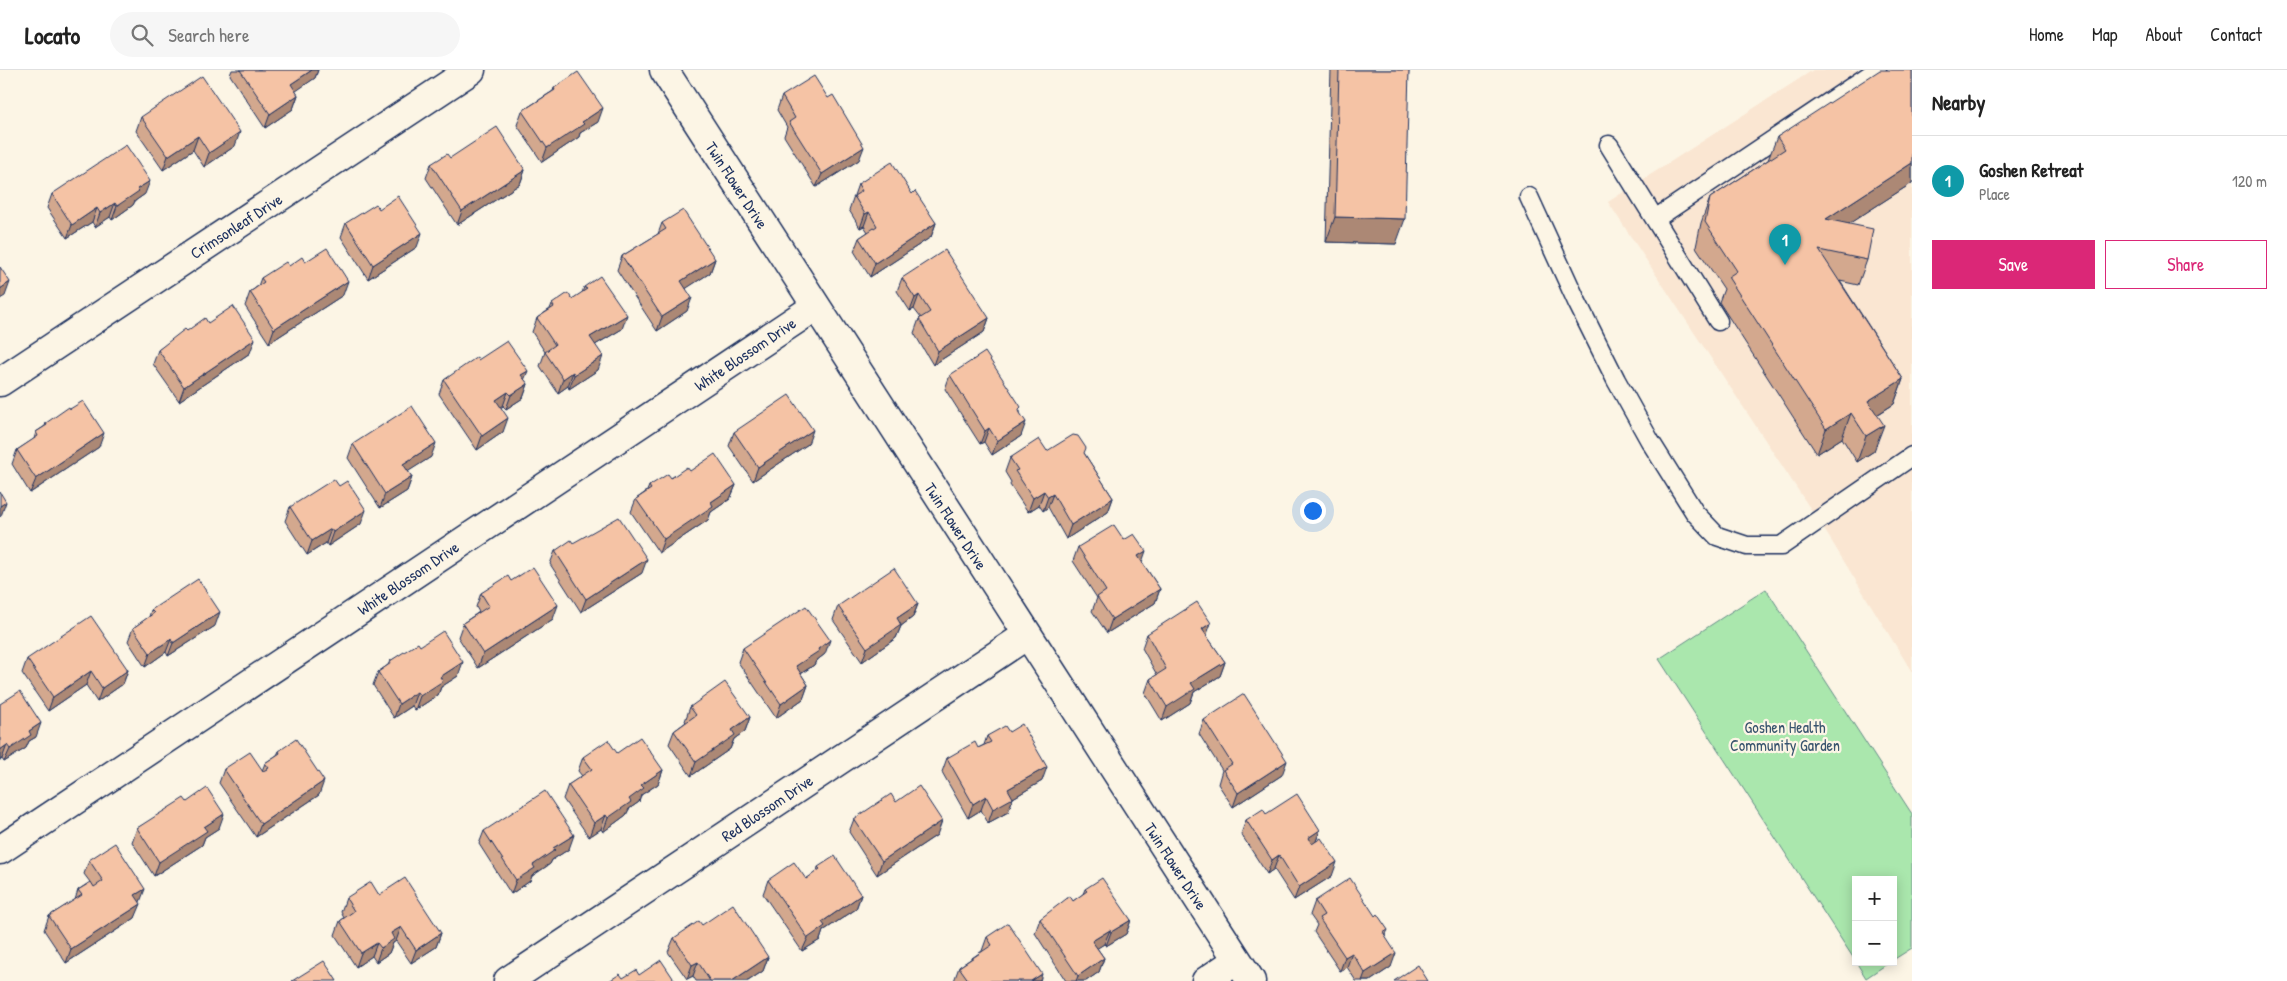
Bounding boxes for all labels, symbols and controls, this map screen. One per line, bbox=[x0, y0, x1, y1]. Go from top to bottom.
search box bbox=[110, 12, 460, 57]
text: Locato bbox=[25, 19, 80, 51]
icon: search bbox=[128, 21, 156, 49]
text: Search here bbox=[168, 22, 249, 48]
text: Home bbox=[2029, 22, 2064, 47]
text: Map bbox=[2092, 22, 2117, 47]
text: About bbox=[2145, 22, 2182, 47]
text: Contact bbox=[2210, 22, 2262, 47]
text: Nearby bbox=[1932, 88, 1985, 117]
street label: Twin Flower Drive bbox=[701, 137, 774, 233]
text: Goshen Retreat bbox=[1979, 157, 2083, 183]
text: 1 bbox=[1945, 170, 1951, 192]
text: 120 m bbox=[2232, 170, 2267, 192]
text: Place bbox=[1979, 183, 2010, 205]
street label: Crimsonleaf Drive bbox=[186, 188, 287, 264]
pin: 1 bbox=[1769, 224, 1801, 265]
button: Save bbox=[1932, 240, 2095, 289]
button: Share bbox=[2105, 240, 2267, 289]
street label: White Blossom Drive bbox=[690, 312, 801, 396]
street label: Twin Flower Drive bbox=[920, 478, 993, 574]
your location bbox=[1300, 498, 1326, 524]
street label: White Blossom Drive bbox=[353, 536, 464, 620]
park label: Goshen Health Community Garden bbox=[1730, 716, 1840, 756]
street label: Red Blossom Drive bbox=[717, 769, 818, 847]
street label: Twin Flower Drive bbox=[1140, 818, 1213, 914]
map controls bbox=[1852, 876, 1897, 966]
button: + bbox=[1852, 876, 1897, 921]
button: − bbox=[1852, 921, 1897, 966]

